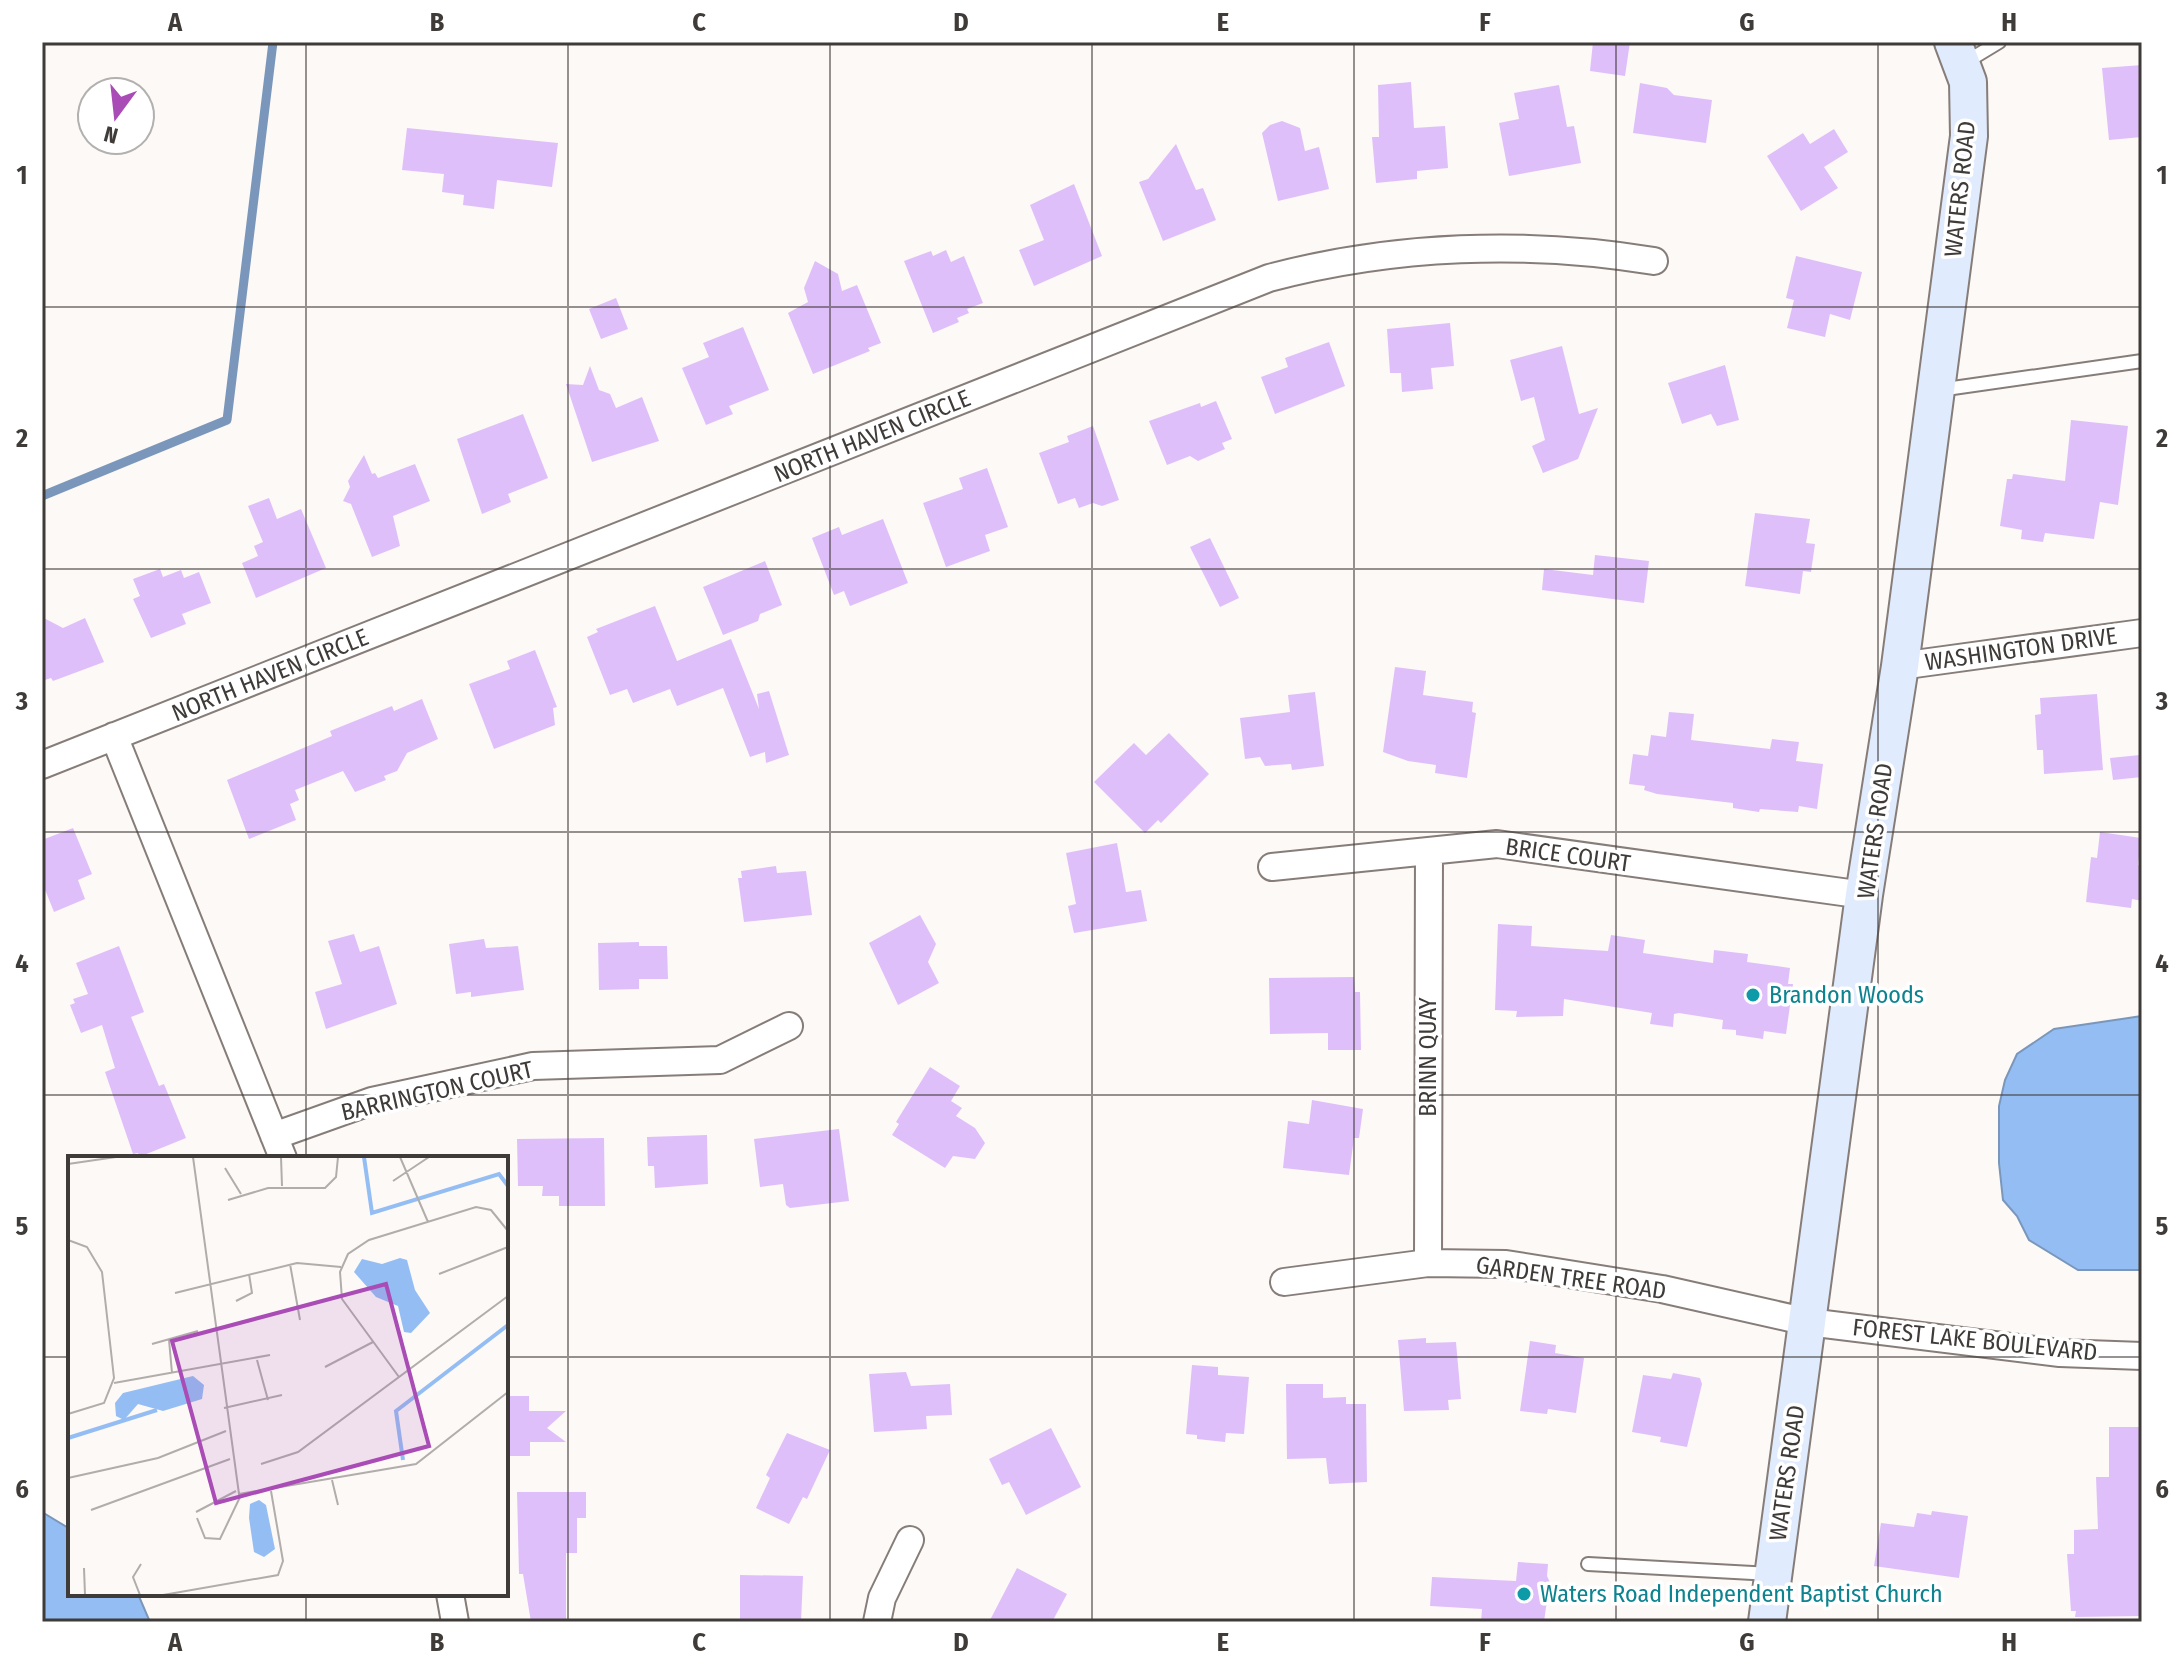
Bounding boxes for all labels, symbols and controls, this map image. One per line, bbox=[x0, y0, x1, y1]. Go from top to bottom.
text: A bbox=[167, 7, 183, 38]
text: B bbox=[430, 7, 445, 38]
text: C bbox=[692, 7, 706, 38]
text: D bbox=[953, 7, 969, 38]
text: E bbox=[1217, 7, 1229, 38]
text: F bbox=[1479, 7, 1491, 38]
text: G bbox=[1739, 7, 1755, 38]
text: H bbox=[2001, 7, 2017, 38]
north arrow bbox=[76, 76, 156, 156]
text: N bbox=[101, 120, 121, 150]
street label: WATERS ROAD bbox=[1939, 120, 1981, 258]
text: 1 bbox=[17, 160, 28, 191]
text: 1 bbox=[2157, 160, 2168, 191]
street label: NORTH HAVEN CIRCLE bbox=[770, 384, 974, 488]
text: 2 bbox=[15, 423, 28, 454]
text: 2 bbox=[2155, 423, 2168, 454]
street label: WASHINGTON DRIVE bbox=[1923, 622, 2119, 676]
street label: NORTH HAVEN CIRCLE bbox=[168, 623, 372, 727]
text: 3 bbox=[15, 686, 28, 717]
text: 3 bbox=[2155, 686, 2168, 717]
street label: WATERS ROAD bbox=[1852, 761, 1898, 901]
street label: BRICE COURT bbox=[1504, 832, 1632, 878]
text: 4 bbox=[15, 948, 29, 979]
text: 4 bbox=[2155, 948, 2169, 979]
place label: Brandon Woods bbox=[1769, 981, 1924, 1009]
marker: Brandon Woods bbox=[1744, 986, 1762, 1004]
street label: BRINN QUAY bbox=[1414, 997, 1442, 1117]
street label: BARRINGTON COURT bbox=[338, 1055, 536, 1127]
inset map bbox=[68, 1156, 508, 1596]
text: 5 bbox=[16, 1211, 29, 1242]
text: 5 bbox=[2156, 1211, 2169, 1242]
street label: GARDEN TREE ROAD bbox=[1474, 1251, 1668, 1305]
street label: FOREST LAKE BOULEVARD bbox=[1851, 1313, 2099, 1367]
street label: WATERS ROAD bbox=[1764, 1403, 1810, 1543]
text: 6 bbox=[15, 1474, 29, 1505]
text: 6 bbox=[2155, 1474, 2169, 1505]
place label: Waters Road Independent Baptist Church bbox=[1540, 1580, 1943, 1608]
marker: Waters Road Independent Baptist Church bbox=[1515, 1585, 1533, 1603]
text: A bbox=[167, 1627, 183, 1658]
text: B bbox=[430, 1627, 445, 1658]
text: C bbox=[692, 1627, 706, 1658]
text: D bbox=[953, 1627, 969, 1658]
text: E bbox=[1217, 1627, 1229, 1658]
text: F bbox=[1479, 1627, 1491, 1658]
text: G bbox=[1739, 1627, 1755, 1658]
text: H bbox=[2001, 1627, 2017, 1658]

